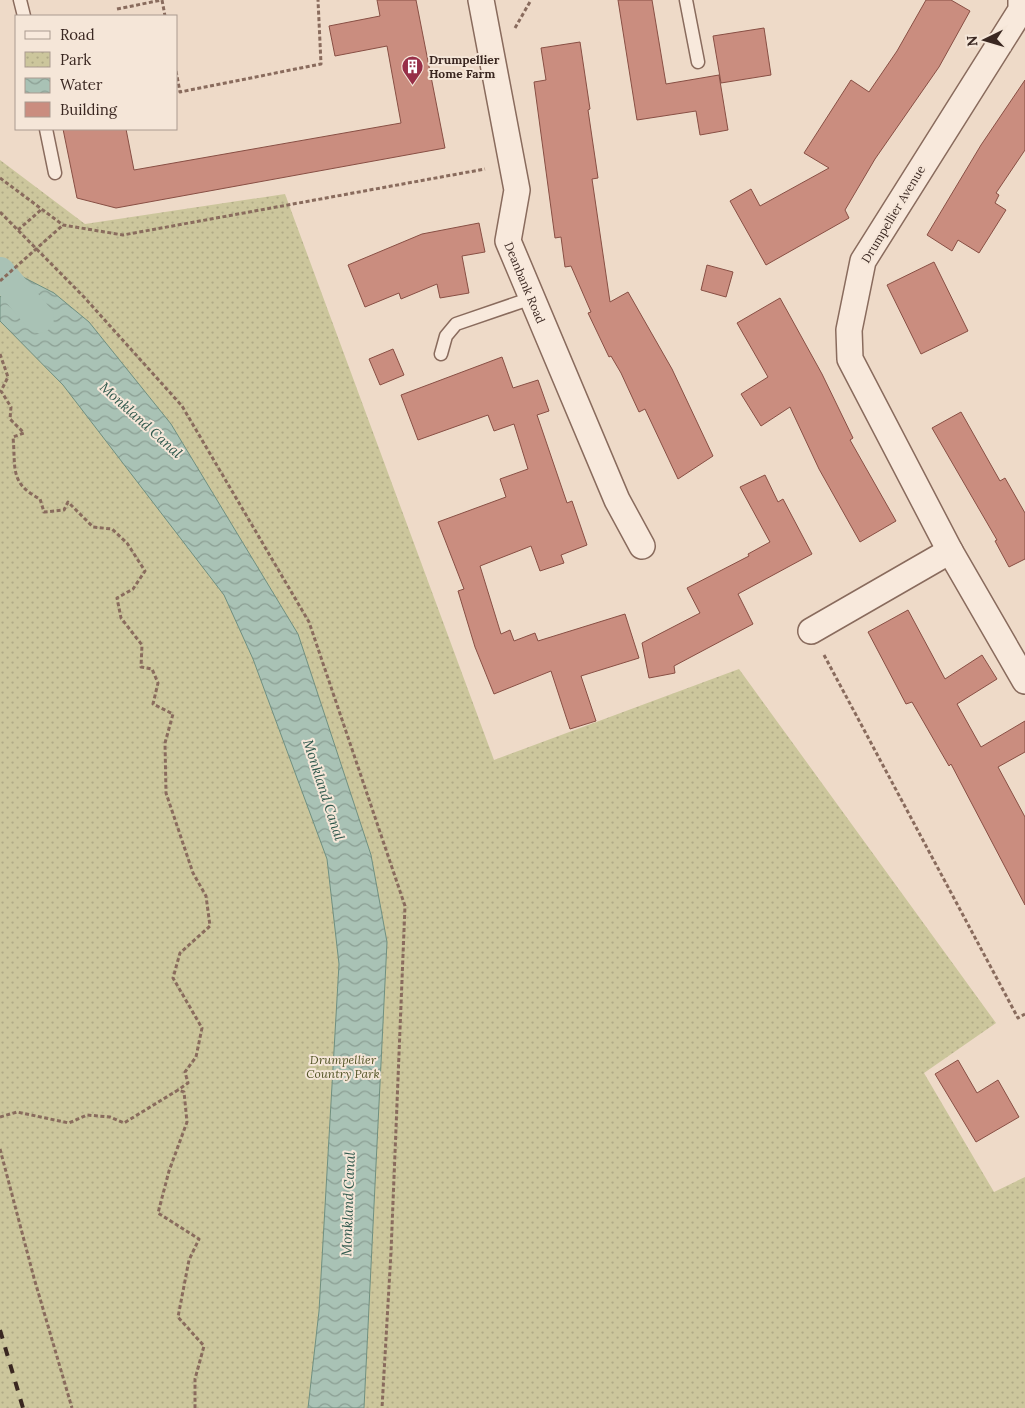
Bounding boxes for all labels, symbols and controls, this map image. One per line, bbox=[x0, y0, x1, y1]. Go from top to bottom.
legend bbox=[15, 15, 178, 130]
north arrow bbox=[960, 15, 1010, 65]
text: Road bbox=[60, 25, 95, 44]
text: N bbox=[963, 35, 981, 47]
text: Park bbox=[60, 50, 91, 69]
place label: Drumpellier Home Farm bbox=[429, 52, 500, 81]
building icon: Drumpellier Home Farm bbox=[401, 54, 425, 85]
text: Water bbox=[60, 75, 103, 94]
text: Building bbox=[60, 100, 118, 119]
street label: Drumpellier Avenue bbox=[858, 162, 928, 266]
street label: Deanbank Road bbox=[502, 239, 549, 325]
water label: Monkland Canal bbox=[96, 378, 186, 462]
water label: Monkland Canal bbox=[299, 737, 349, 843]
park label: Drumpellier Country Park bbox=[306, 1052, 380, 1081]
water label: Monkland Canal bbox=[337, 1151, 359, 1257]

